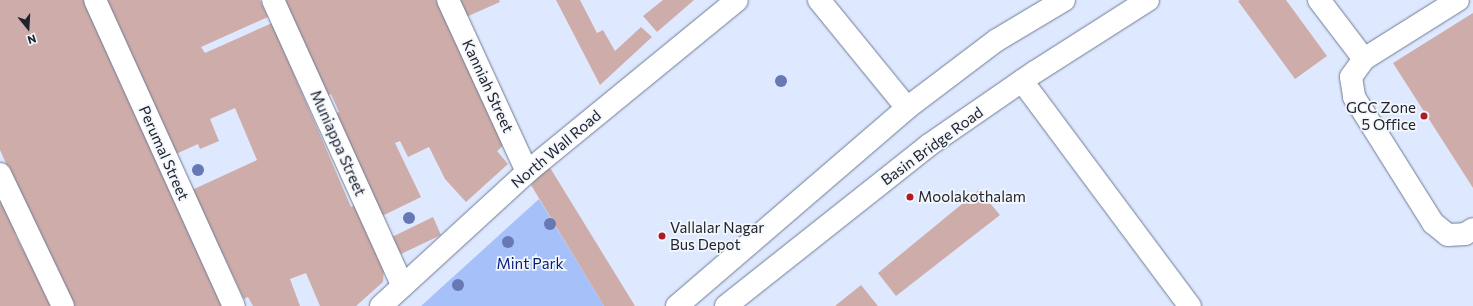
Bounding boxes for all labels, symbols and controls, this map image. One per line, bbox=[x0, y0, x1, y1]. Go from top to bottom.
north arrow bbox=[8, 8, 48, 48]
text: N bbox=[26, 32, 38, 47]
street label: Kanniah Street bbox=[459, 37, 517, 135]
street label: Muniappa Street bbox=[307, 87, 369, 199]
place label: GCC Zone 5 Office bbox=[1346, 98, 1416, 133]
street label: Perumal Street bbox=[135, 103, 193, 203]
street label: Basin Bridge Road bbox=[877, 103, 987, 189]
street label: North Wall Road bbox=[507, 106, 605, 192]
marker: GCC Zone 5 Office bbox=[1419, 111, 1429, 121]
place label: Moolakothalam bbox=[918, 188, 1026, 206]
marker: Moolakothalam bbox=[905, 192, 915, 202]
place label: Vallalar Nagar Bus Depot bbox=[670, 218, 764, 253]
marker: Vallalar Nagar Bus Depot bbox=[657, 231, 667, 241]
park label: Mint Park bbox=[496, 255, 564, 273]

